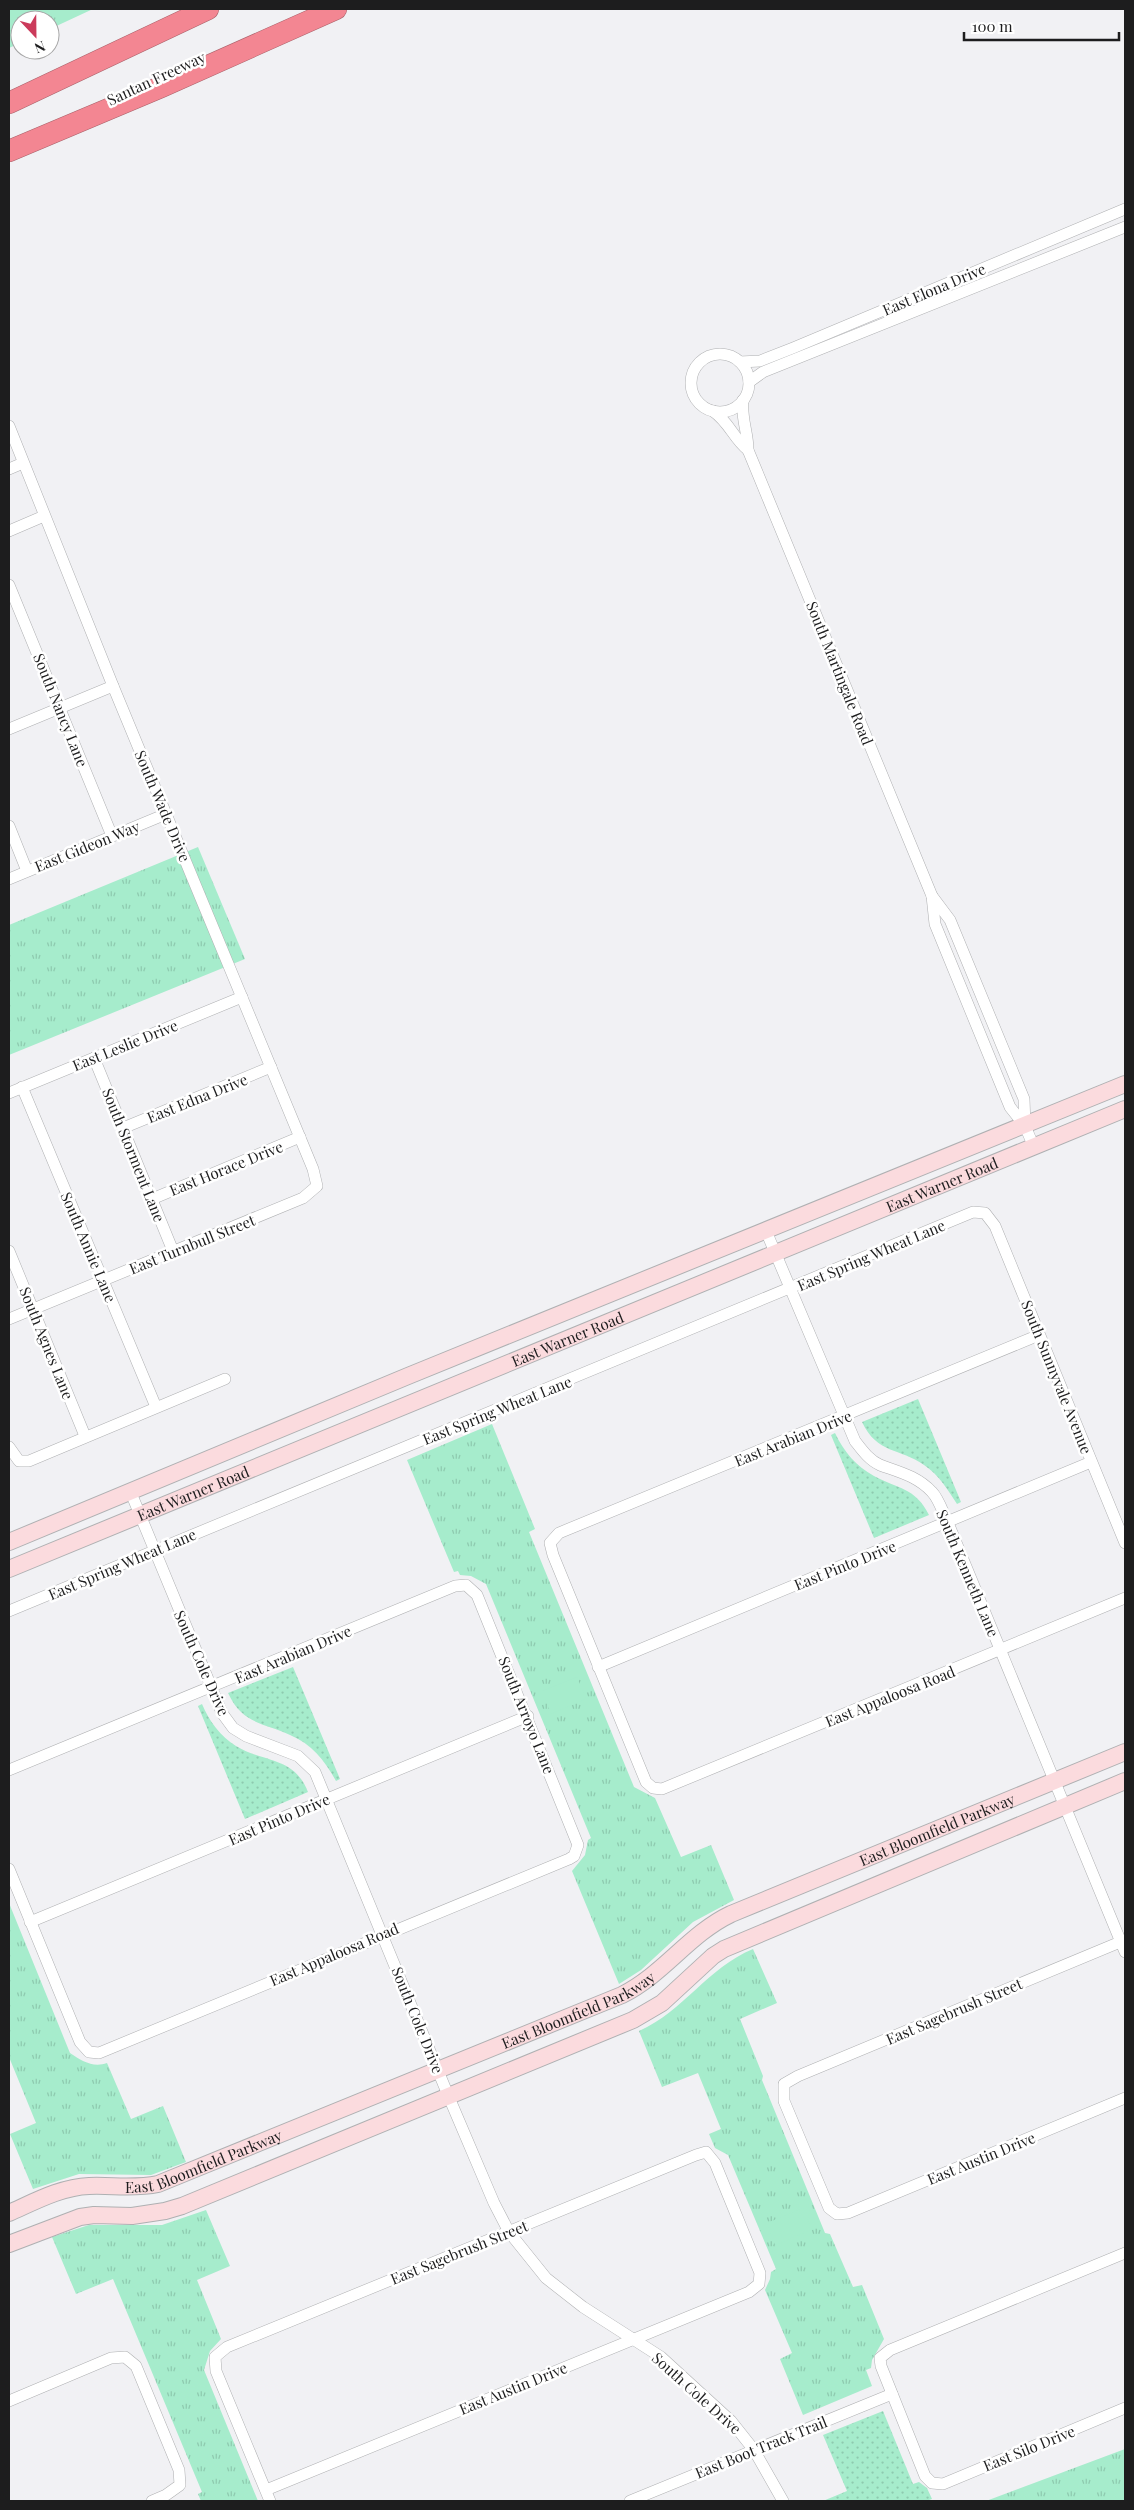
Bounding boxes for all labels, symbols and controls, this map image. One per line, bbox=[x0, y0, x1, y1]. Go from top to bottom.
north arrow bbox=[10, 10, 60, 60]
scale bar bbox=[964, 10, 1119, 42]
text: 100 m bbox=[972, 16, 1013, 36]
text: N bbox=[32, 37, 48, 58]
street label: Santan Freeway bbox=[104, 46, 209, 110]
street label: East Elona Drive bbox=[879, 258, 989, 320]
street label: South Martingale Road bbox=[802, 598, 878, 748]
street label: South Nancy Lane bbox=[29, 650, 93, 770]
street label: South Wade Drive bbox=[130, 747, 196, 865]
street label: East Gideon Way bbox=[32, 816, 143, 876]
street label: East Leslie Drive bbox=[69, 1015, 181, 1075]
street label: East Edna Drive bbox=[144, 1069, 250, 1127]
street label: South Storment Lane bbox=[98, 1085, 170, 1225]
street label: East Horace Drive bbox=[166, 1136, 286, 1200]
street label: East Warner Road bbox=[883, 1152, 1001, 1217]
street label: South Annie Lane bbox=[57, 1189, 121, 1305]
street label: East Turnbull Street bbox=[126, 1209, 259, 1278]
street label: East Spring Wheat Lane bbox=[794, 1215, 948, 1295]
street label: South Agnes Lane bbox=[15, 1284, 79, 1402]
street label: South Sunnyvale Avenue bbox=[1017, 1297, 1097, 1457]
street label: East Warner Road bbox=[508, 1307, 627, 1371]
street label: East Spring Wheat Lane bbox=[420, 1371, 574, 1449]
street label: East Arabian Drive bbox=[731, 1405, 855, 1471]
street label: East Warner Road bbox=[134, 1461, 252, 1525]
street label: South Kenneth Lane bbox=[932, 1506, 1004, 1640]
street label: East Spring Wheat Lane bbox=[45, 1524, 199, 1604]
street label: East Pinto Drive bbox=[791, 1535, 899, 1595]
street label: South Cole Drive bbox=[170, 1607, 234, 1719]
street label: East Arabian Drive bbox=[232, 1620, 354, 1688]
street label: South Arroyo Lane bbox=[494, 1653, 560, 1777]
street label: East Appaloosa Road bbox=[822, 1661, 958, 1731]
street label: East Bloomfield Parkway bbox=[856, 1788, 1018, 1870]
street label: East Pinto Drive bbox=[225, 1789, 333, 1849]
street label: East Appaloosa Road bbox=[266, 1918, 402, 1990]
street label: South Cole Drive bbox=[387, 1964, 449, 2076]
street label: East Bloomfield Parkway bbox=[499, 1967, 659, 2053]
street label: East Sagebrush Street bbox=[883, 1973, 1026, 2049]
street label: East Bloomfield Parkway bbox=[125, 2124, 285, 2197]
street label: East Austin Drive bbox=[924, 2127, 1038, 2189]
street label: East Sagebrush Street bbox=[387, 2215, 531, 2289]
street label: South Cole Drive bbox=[648, 2348, 746, 2438]
street label: East Austin Drive bbox=[456, 2357, 570, 2419]
street label: East Boot Track Trail bbox=[692, 2411, 830, 2483]
street label: East Silo Drive bbox=[980, 2420, 1078, 2476]

